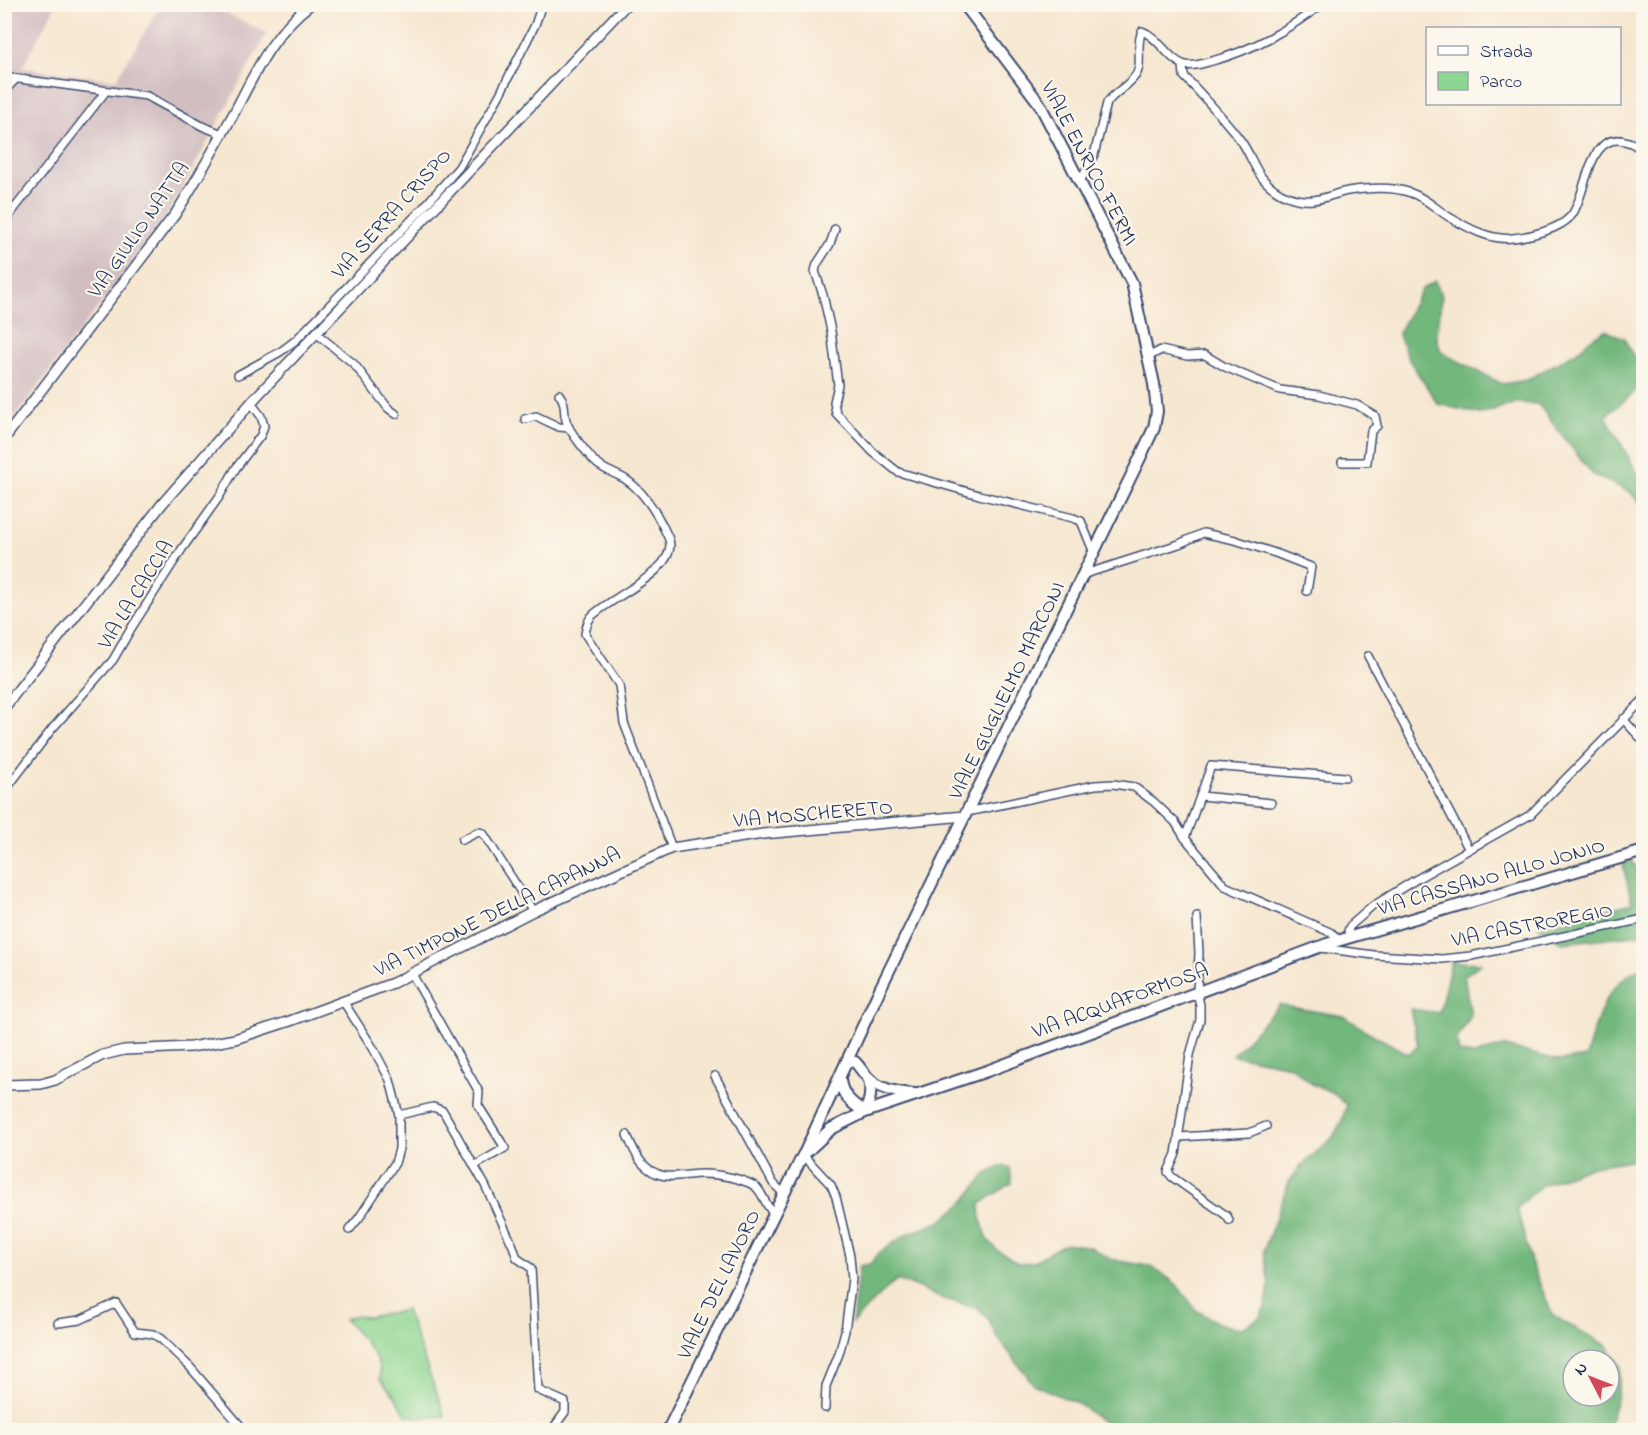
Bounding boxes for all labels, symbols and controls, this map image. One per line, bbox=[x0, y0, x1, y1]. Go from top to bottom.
legend bbox=[1426, 27, 1621, 105]
text: Strada bbox=[1480, 40, 1533, 66]
text: Parco bbox=[1480, 70, 1522, 96]
street label: VIALE ENRICO FERMI bbox=[1032, 75, 1144, 252]
street label: VIA SERRA CRISPO bbox=[325, 142, 459, 287]
street label: VIA GIULIO NATTA bbox=[81, 156, 198, 305]
street label: VIA LA CACCIA bbox=[91, 535, 182, 656]
street label: VIALE GUGLIELMO MARCONI bbox=[941, 577, 1074, 806]
street label: VIA MOSCHERETO bbox=[731, 793, 894, 837]
street label: VIA CASSANO ALLO JONIO bbox=[1373, 831, 1609, 925]
street label: VIA TIMPONE DELLA CAPANNA bbox=[369, 840, 626, 986]
street label: VIA CASTROREGIO bbox=[1448, 896, 1616, 956]
street label: VIA ACQUAFORMOSA bbox=[1027, 956, 1213, 1048]
street label: VIALE DEL LAVORO bbox=[670, 1205, 769, 1366]
north arrow bbox=[1561, 1348, 1621, 1408]
text: N bbox=[1569, 1357, 1594, 1381]

